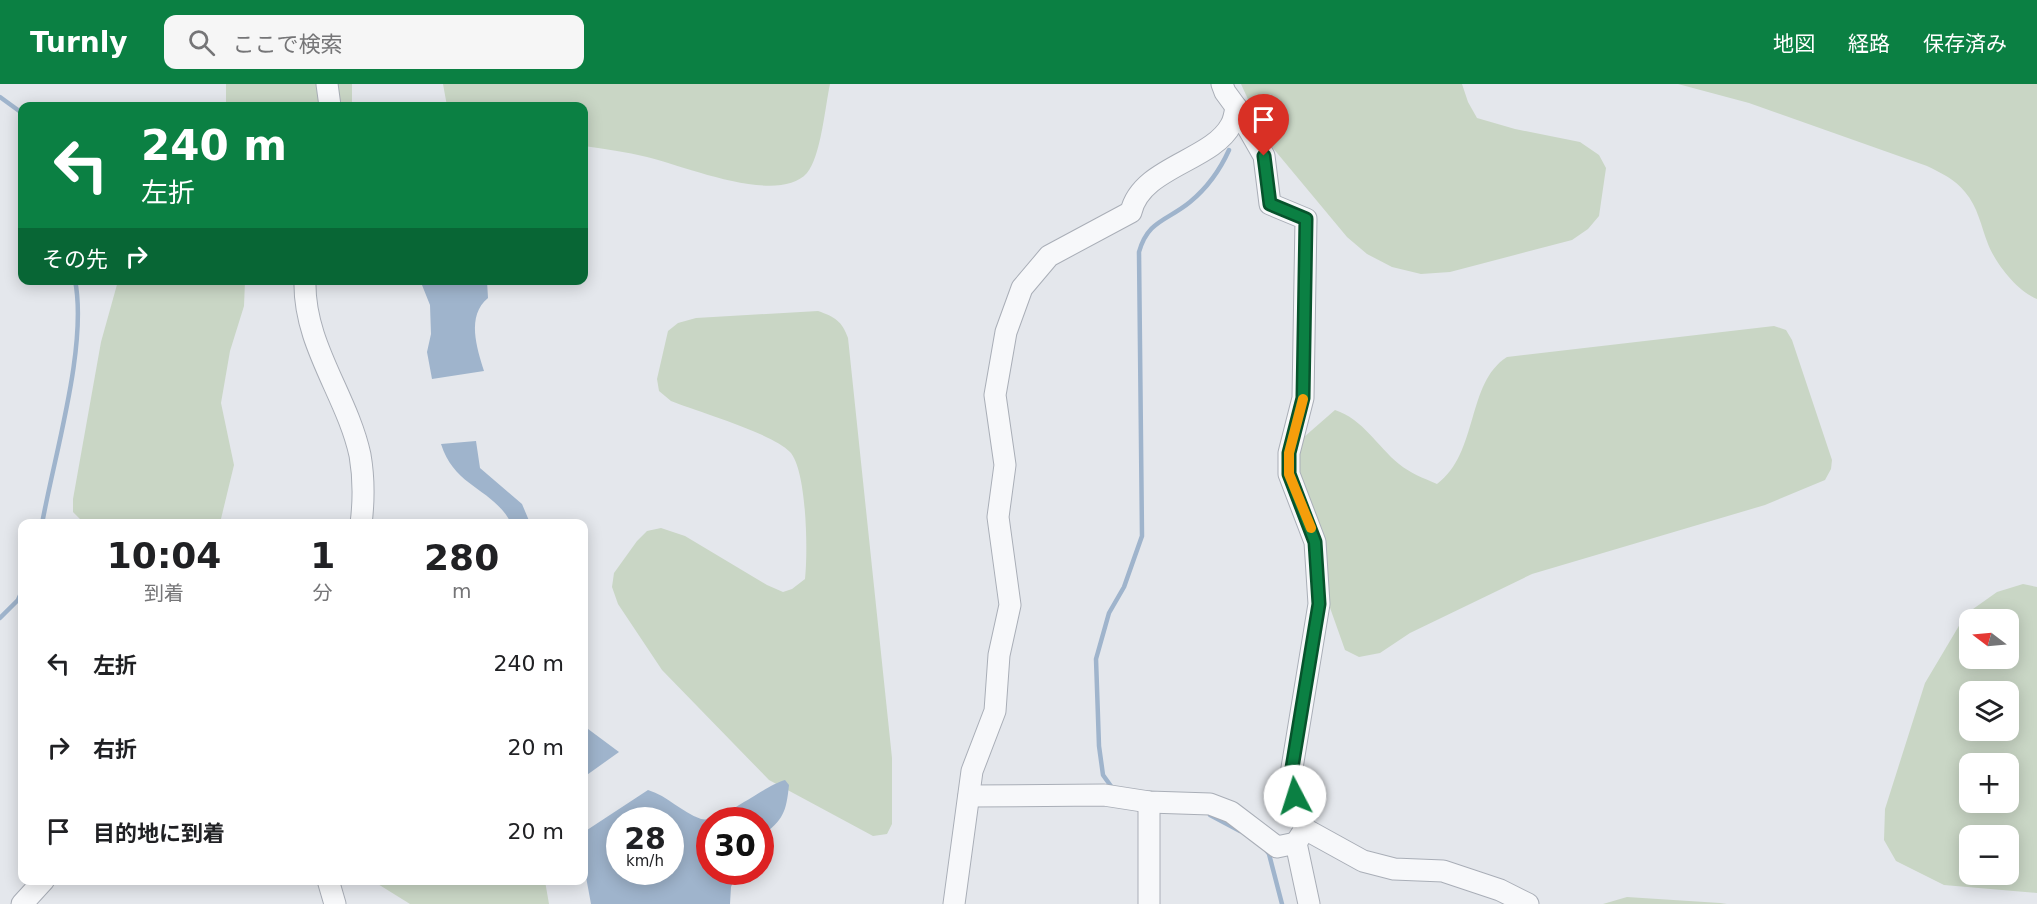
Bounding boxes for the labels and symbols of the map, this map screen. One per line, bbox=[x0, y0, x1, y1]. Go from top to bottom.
pin bbox=[1238, 94, 1289, 156]
north arrow bbox=[1959, 609, 2019, 669]
position arrow bbox=[1263, 764, 1327, 828]
speed limit sign: 30 bbox=[696, 807, 774, 885]

